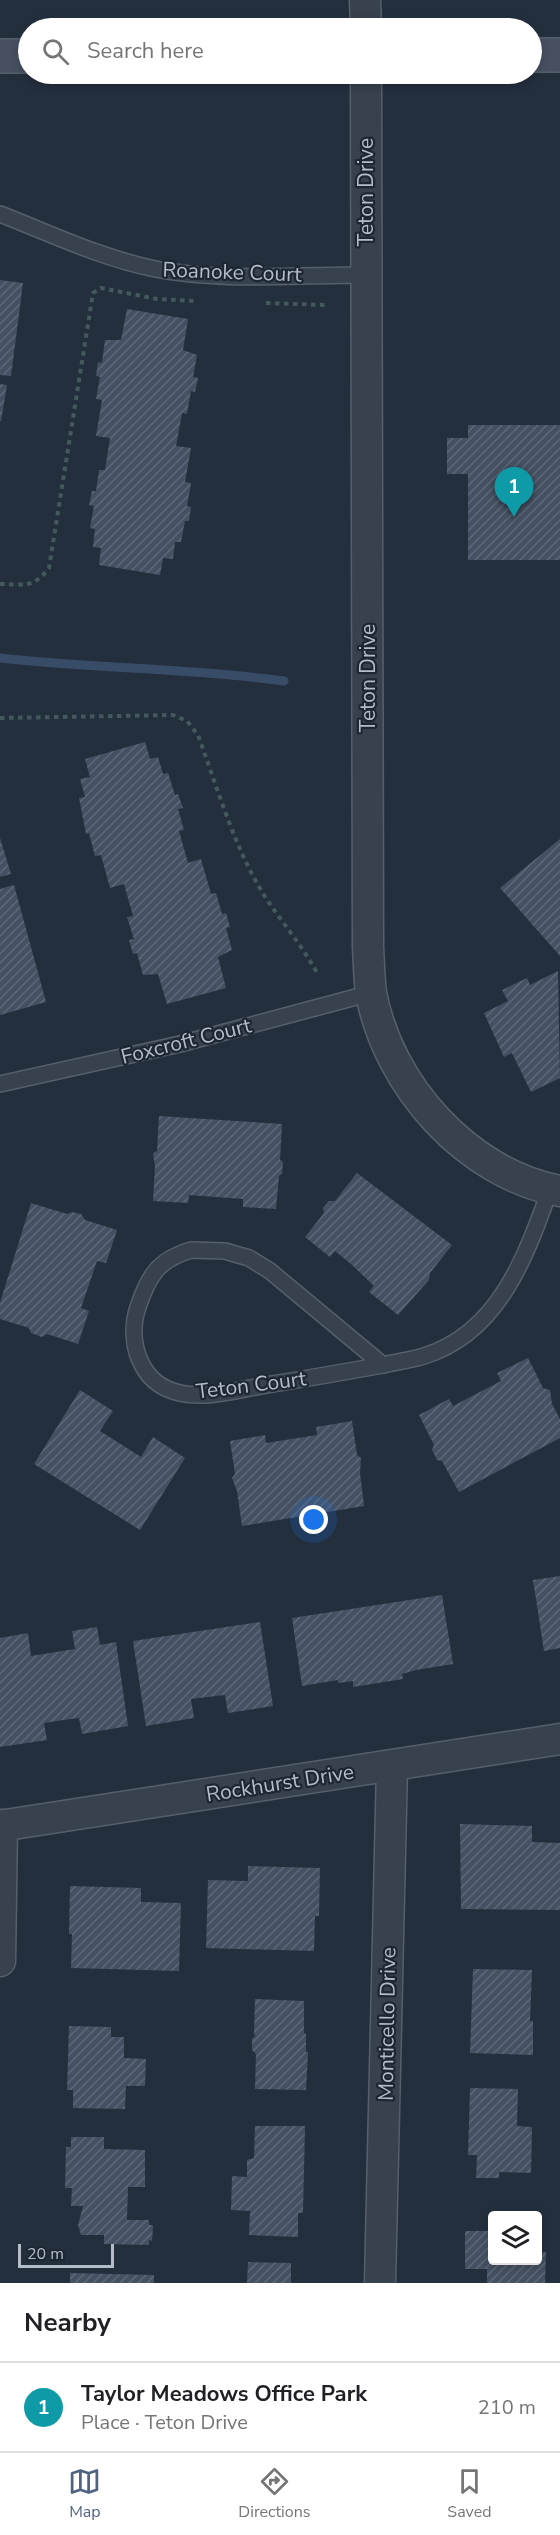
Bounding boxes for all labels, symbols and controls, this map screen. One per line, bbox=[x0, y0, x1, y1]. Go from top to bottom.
search box bbox=[18, 18, 542, 84]
icon: search bbox=[39, 35, 72, 68]
text: Search here bbox=[87, 36, 204, 66]
street label: Teton Drive bbox=[352, 138, 380, 246]
street label: Roanoke Court bbox=[162, 256, 303, 288]
pin: 1 bbox=[494, 468, 534, 517]
street label: Teton Drive bbox=[354, 624, 382, 732]
street label: Foxcroft Court bbox=[118, 1011, 255, 1071]
street label: Teton Court bbox=[194, 1364, 308, 1406]
your location bbox=[299, 1505, 328, 1534]
street label: Rockhurst Drive bbox=[204, 1757, 356, 1809]
street label: Monticello Drive bbox=[372, 1947, 402, 2101]
map controls bbox=[488, 2211, 542, 2265]
button: layers bbox=[488, 2211, 542, 2265]
scale bar bbox=[18, 2241, 114, 2268]
text: 20 m bbox=[27, 2243, 64, 2265]
text: Nearby bbox=[24, 2305, 111, 2340]
text: Taylor Meadows Office Park bbox=[81, 2379, 367, 2409]
text: 1 bbox=[38, 2394, 50, 2421]
text: 210 m bbox=[478, 2394, 536, 2421]
text: Place · Teton Drive bbox=[81, 2409, 248, 2436]
tab: Map bbox=[68, 2465, 101, 2523]
tab: Directions bbox=[238, 2465, 310, 2523]
tab: Saved bbox=[447, 2465, 492, 2523]

